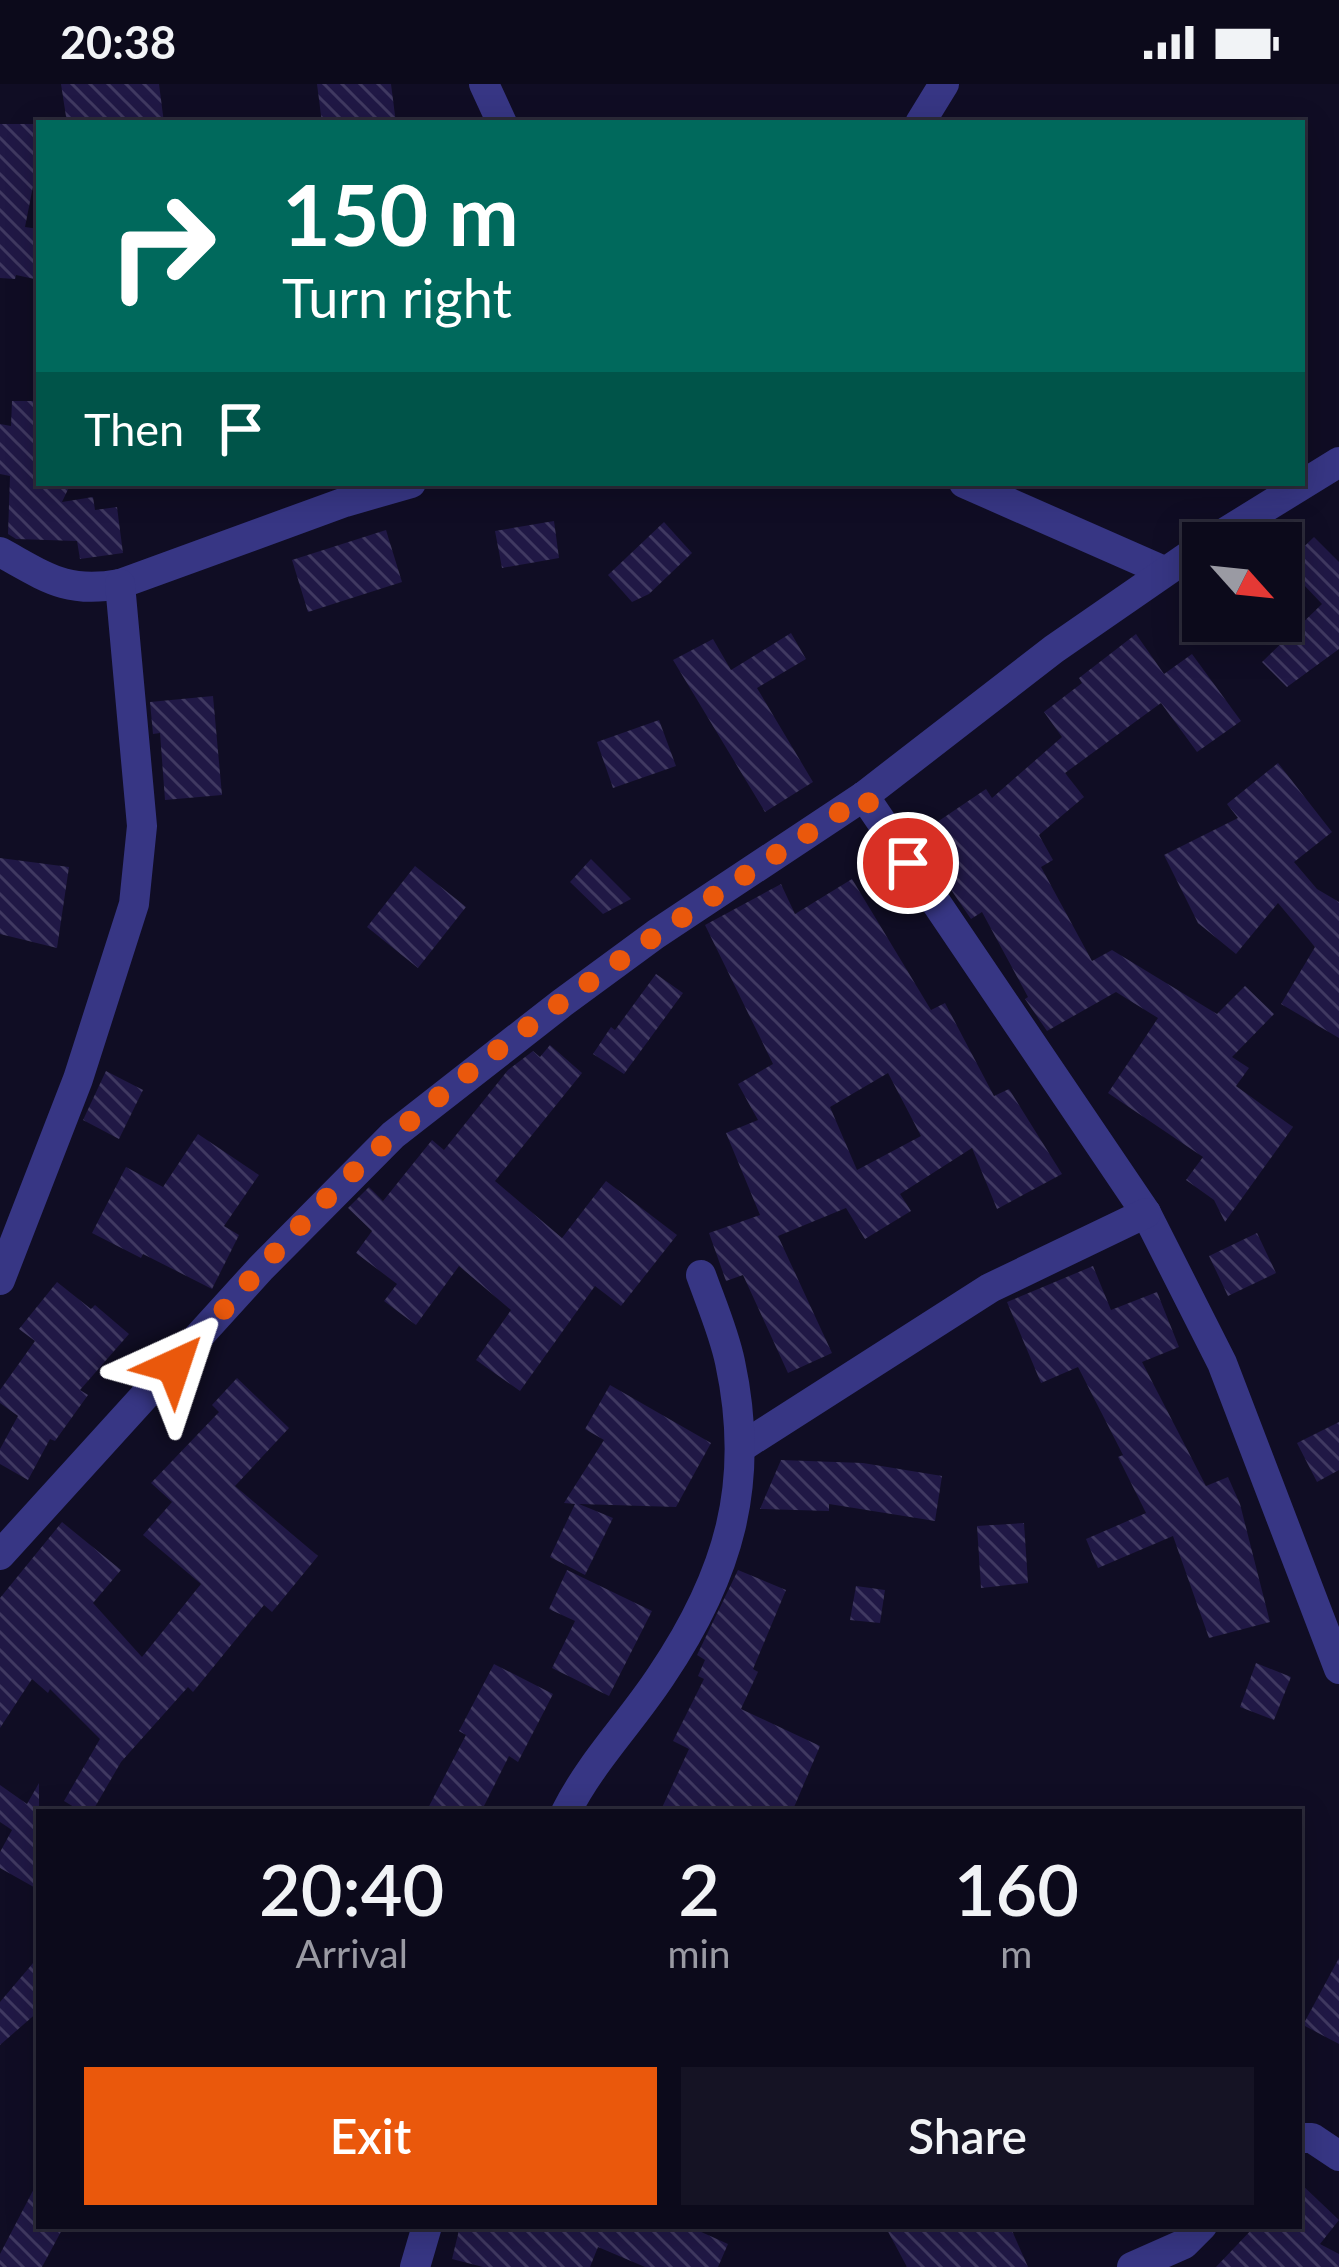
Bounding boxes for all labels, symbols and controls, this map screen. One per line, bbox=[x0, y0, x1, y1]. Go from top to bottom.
text: 20:38 bbox=[60, 15, 176, 69]
text: 150 m bbox=[282, 163, 519, 264]
icon: right bbox=[84, 168, 240, 324]
text: Turn right bbox=[282, 265, 512, 330]
icon: arrive bbox=[208, 396, 274, 462]
text: Then bbox=[84, 402, 184, 456]
north arrow bbox=[1182, 522, 1302, 642]
map controls bbox=[1182, 522, 1302, 642]
pin bbox=[857, 812, 959, 914]
icon: arrive bbox=[875, 830, 941, 896]
position arrow bbox=[111, 1303, 237, 1429]
text: 20:40 bbox=[259, 1845, 444, 1931]
text: 2 bbox=[678, 1845, 720, 1931]
text: 160 bbox=[954, 1845, 1079, 1931]
text: Arrival bbox=[296, 1930, 408, 1976]
text: min bbox=[667, 1930, 731, 1976]
text: m bbox=[1000, 1930, 1032, 1976]
button: Exit bbox=[84, 2067, 657, 2205]
button: Share bbox=[681, 2067, 1254, 2205]

